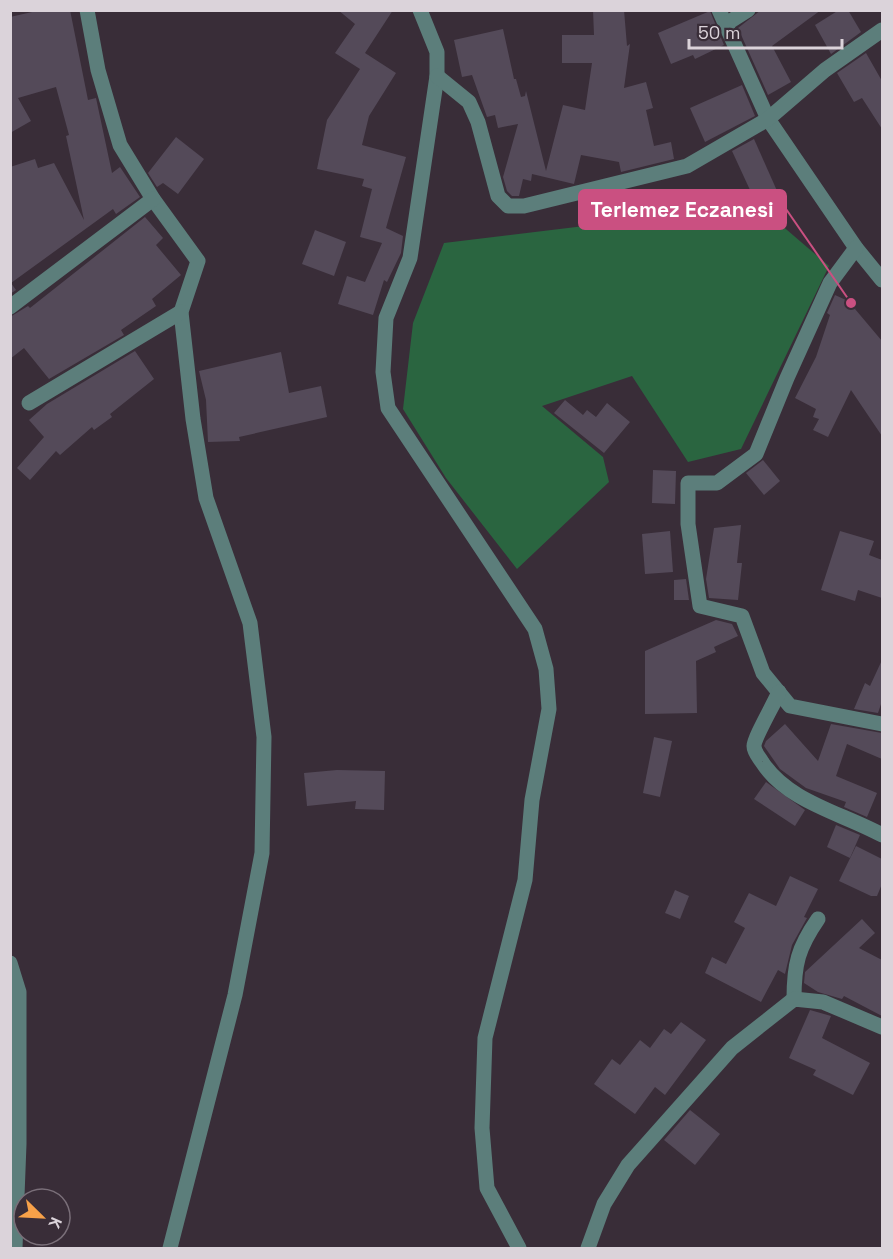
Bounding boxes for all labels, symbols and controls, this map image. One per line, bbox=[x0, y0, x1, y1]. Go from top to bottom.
scale bar bbox=[689, 12, 842, 50]
text: 50 m bbox=[698, 21, 740, 44]
callout: Terlemez Eczanesi bbox=[579, 190, 786, 229]
text: Terlemez Eczanesi bbox=[590, 196, 774, 223]
north arrow bbox=[12, 1187, 72, 1247]
text: K bbox=[44, 1214, 67, 1232]

